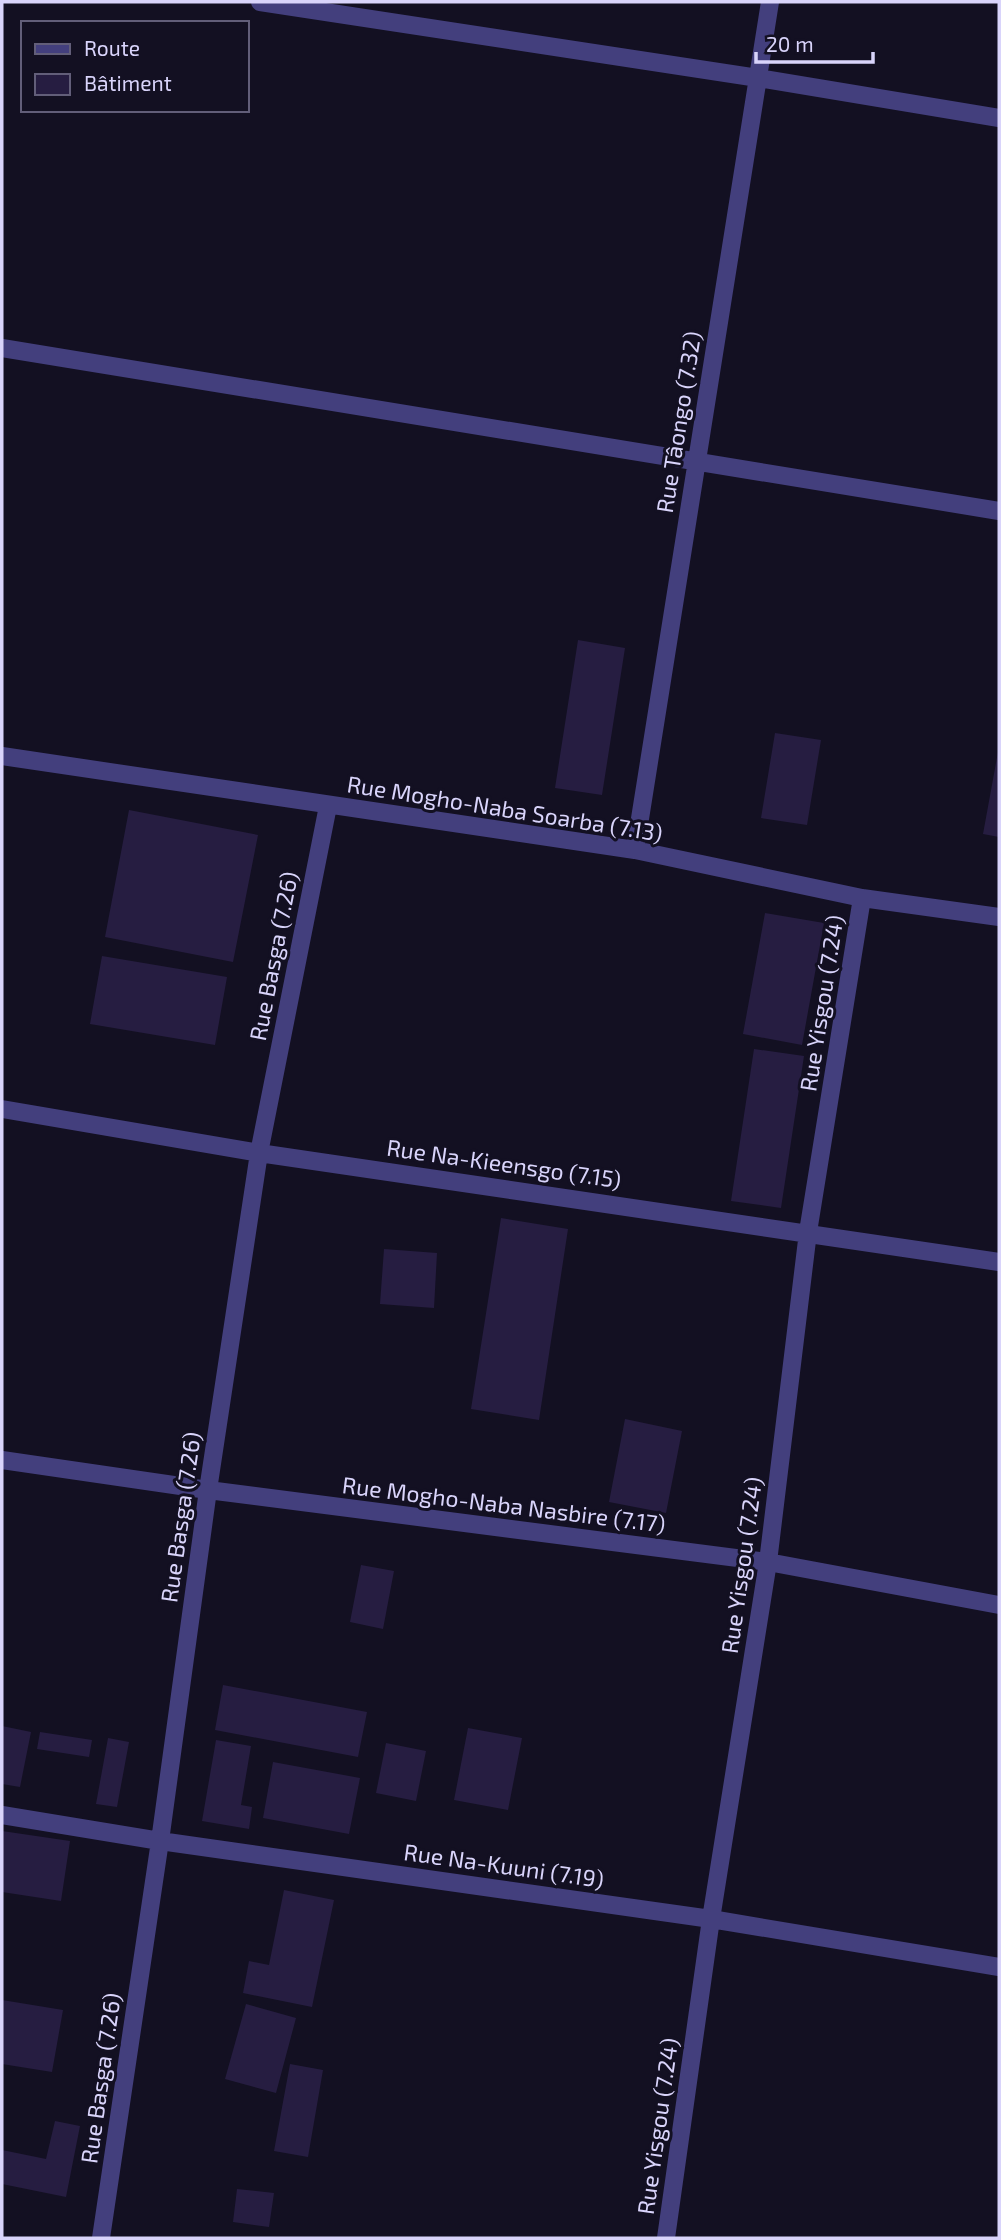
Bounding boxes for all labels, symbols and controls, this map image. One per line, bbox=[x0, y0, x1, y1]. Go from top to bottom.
legend bbox=[21, 21, 248, 112]
scale bar bbox=[756, 21, 873, 65]
text: 20 m bbox=[766, 31, 814, 56]
text: Route bbox=[84, 35, 140, 60]
text: Bâtiment bbox=[84, 70, 172, 95]
street label: Rue Tâongo (7.32) bbox=[650, 329, 706, 515]
street label: Rue Mogho-Naba Soarba (7.13) bbox=[345, 769, 665, 847]
street label: Rue Basga (7.26) bbox=[243, 869, 303, 1043]
street label: Rue Yisgou (7.24) bbox=[793, 913, 849, 1093]
street label: Rue Na-Kieensgo (7.15) bbox=[385, 1133, 623, 1193]
street label: Rue Basga (7.26) bbox=[154, 1430, 206, 1604]
street label: Rue Mogho-Naba Nasbire (7.17) bbox=[341, 1470, 667, 1538]
street label: Rue Yisgou (7.24) bbox=[715, 1475, 767, 1655]
street label: Rue Na-Kuuni (7.19) bbox=[402, 1837, 606, 1893]
street label: Rue Basga (7.26) bbox=[74, 1991, 126, 2165]
street label: Rue Yisgou (7.24) bbox=[631, 2036, 683, 2216]

